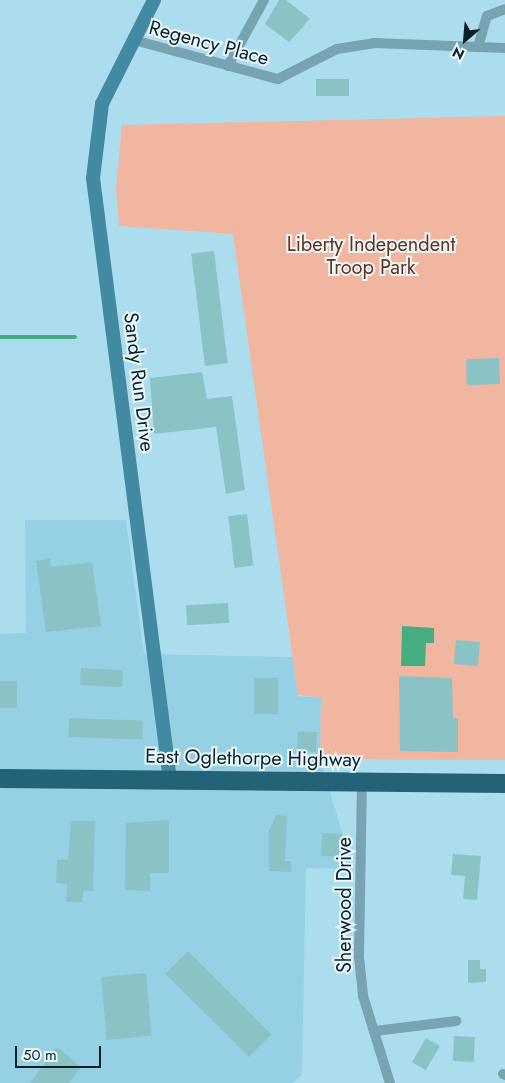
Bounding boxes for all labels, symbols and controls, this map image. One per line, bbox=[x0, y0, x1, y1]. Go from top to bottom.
street label: Regency Place bbox=[146, 15, 272, 71]
north arrow bbox=[440, 15, 490, 65]
text: N bbox=[449, 42, 468, 65]
park label: Liberty Independent Troop Park bbox=[287, 233, 455, 280]
street label: Sandy Run Drive bbox=[119, 311, 159, 453]
street label: East Oglethorpe Highway bbox=[145, 744, 361, 772]
street label: Sherwood Drive bbox=[332, 837, 356, 973]
scale bar bbox=[18, 1036, 104, 1068]
text: 50 m bbox=[23, 1044, 57, 1066]

